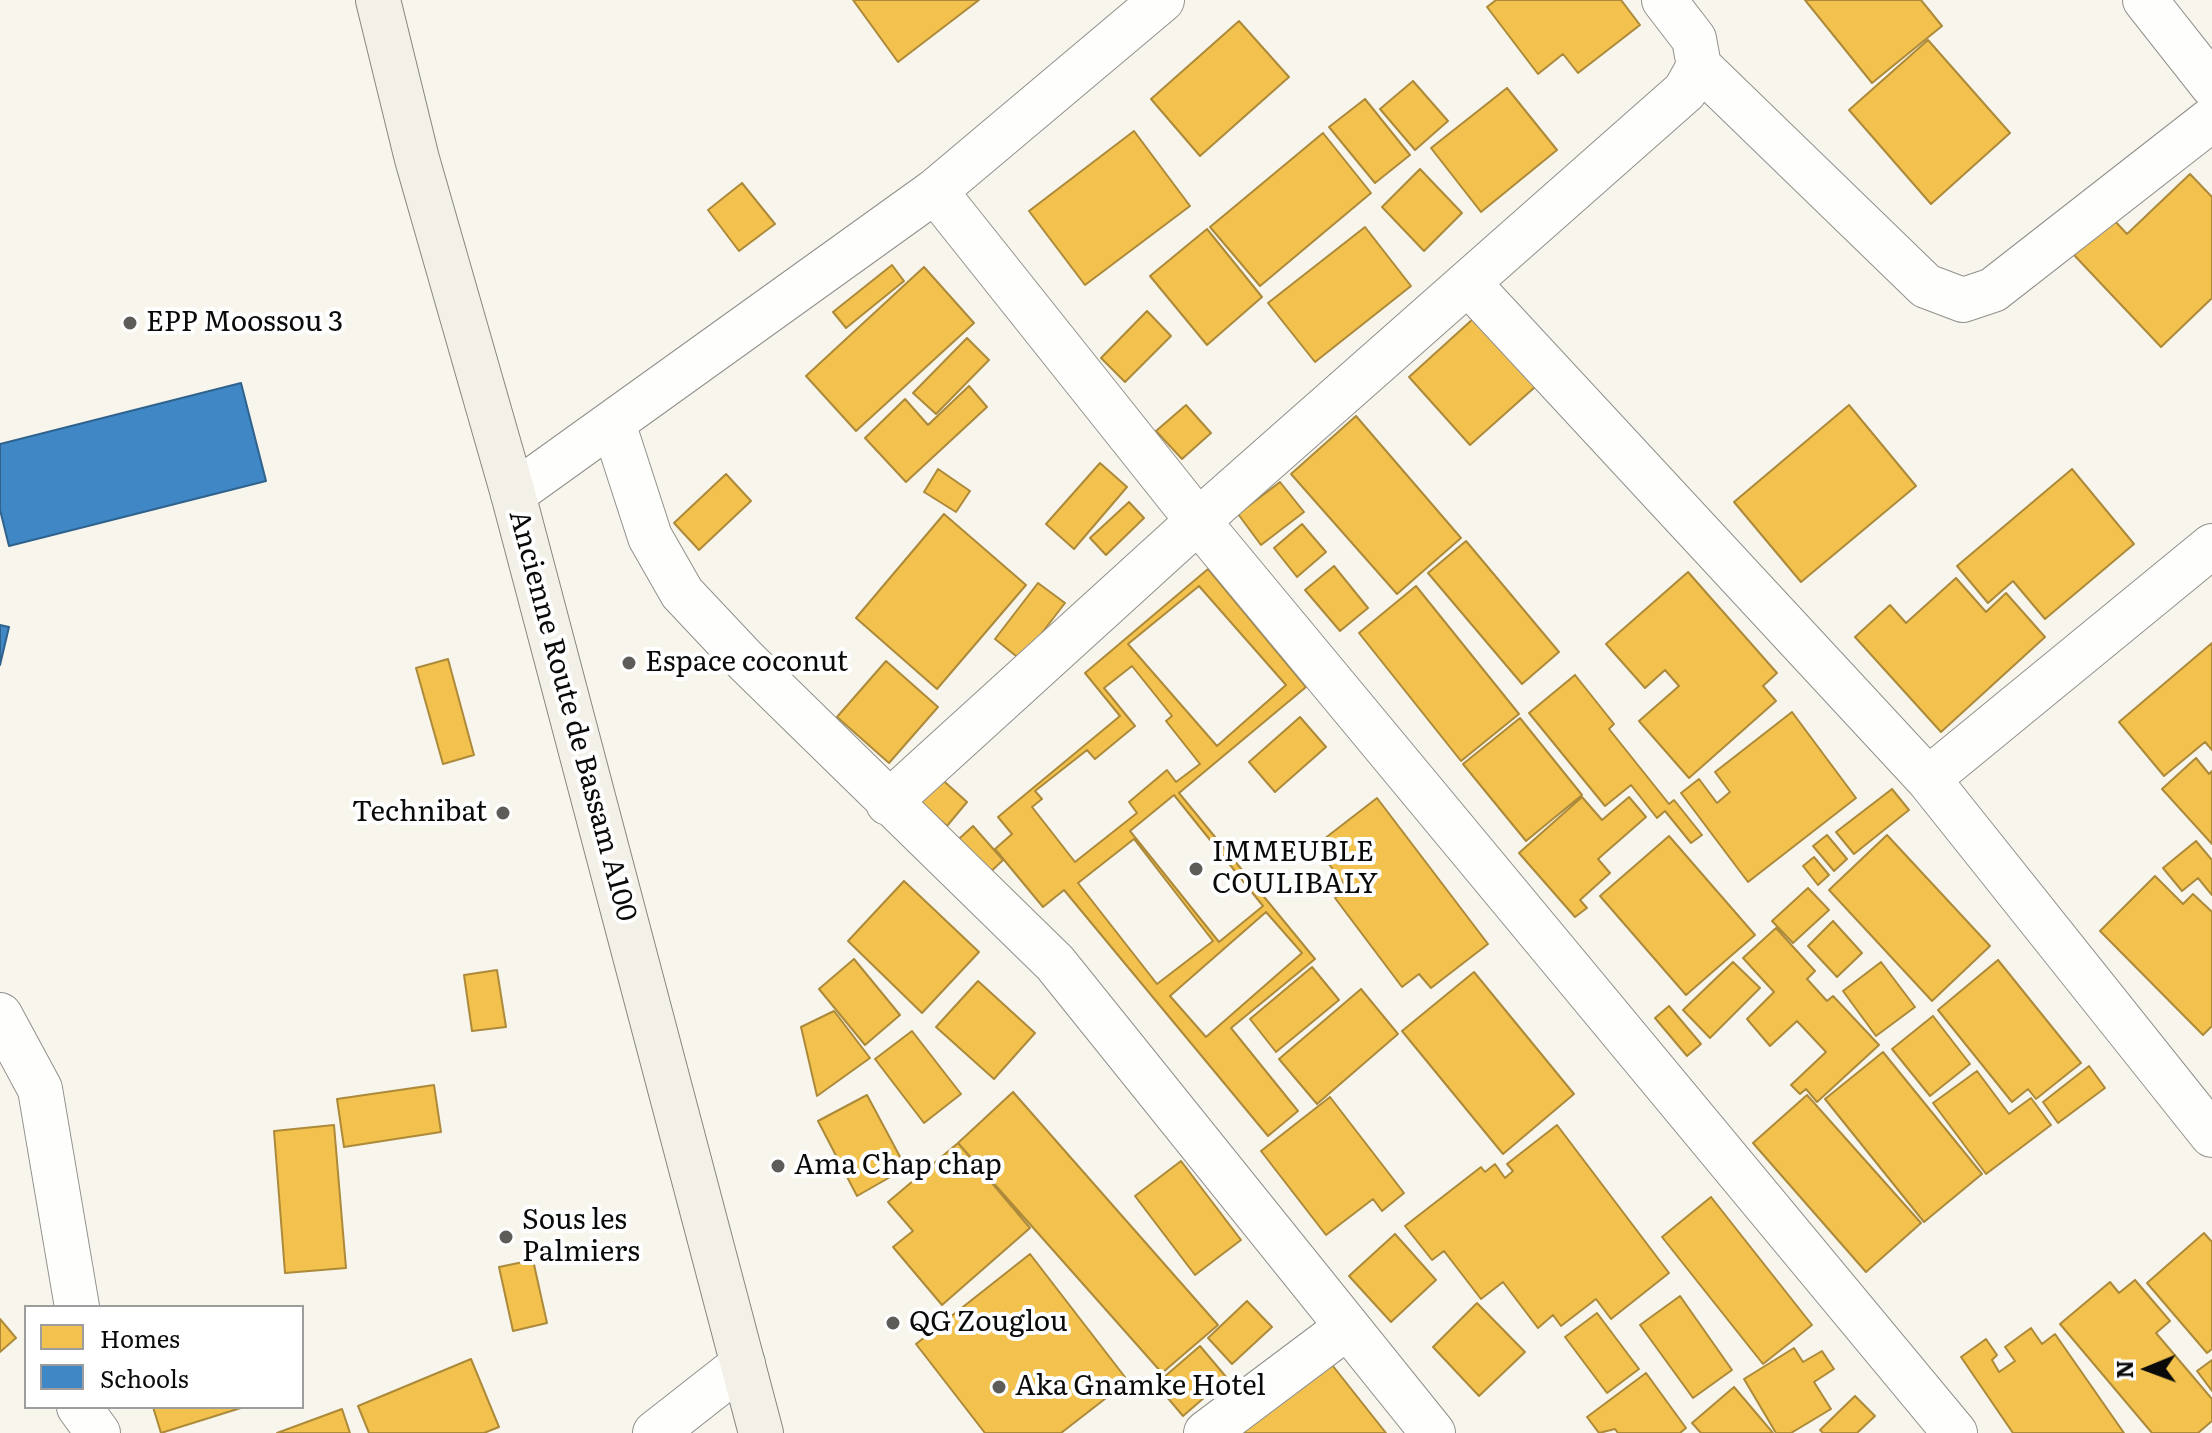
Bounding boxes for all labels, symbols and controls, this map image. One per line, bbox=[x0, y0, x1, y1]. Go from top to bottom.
place label: EPP Moossou 3 bbox=[146, 306, 343, 340]
marker: EPP Moossou 3 bbox=[121, 314, 139, 332]
street label: Ancienne Route de Bassam A100 bbox=[501, 507, 643, 925]
place label: Espace coconut bbox=[645, 646, 848, 680]
marker: Espace coconut bbox=[620, 654, 638, 672]
place label: Technibat bbox=[352, 796, 487, 830]
marker: Technibat bbox=[494, 804, 512, 822]
place label: IMMEUBLE COULIBALY bbox=[1212, 836, 1378, 902]
marker: IMMEUBLE COULIBALY bbox=[1187, 860, 1205, 878]
place label: Ama Chap chap bbox=[794, 1149, 1002, 1183]
marker: Ama Chap chap bbox=[769, 1157, 787, 1175]
place label: Sous les Palmiers bbox=[522, 1204, 640, 1270]
marker: Sous les Palmiers bbox=[497, 1228, 515, 1246]
legend bbox=[24, 1305, 304, 1409]
place label: QG Zouglou bbox=[909, 1306, 1068, 1340]
marker: QG Zouglou bbox=[884, 1314, 902, 1332]
text: Homes bbox=[100, 1320, 180, 1355]
north arrow bbox=[2108, 1329, 2188, 1409]
text: Schools bbox=[100, 1360, 189, 1395]
text: N bbox=[2107, 1360, 2140, 1379]
place label: Aka Gnamke Hotel bbox=[1015, 1370, 1266, 1404]
marker: Aka Gnamke Hotel bbox=[990, 1378, 1008, 1396]

